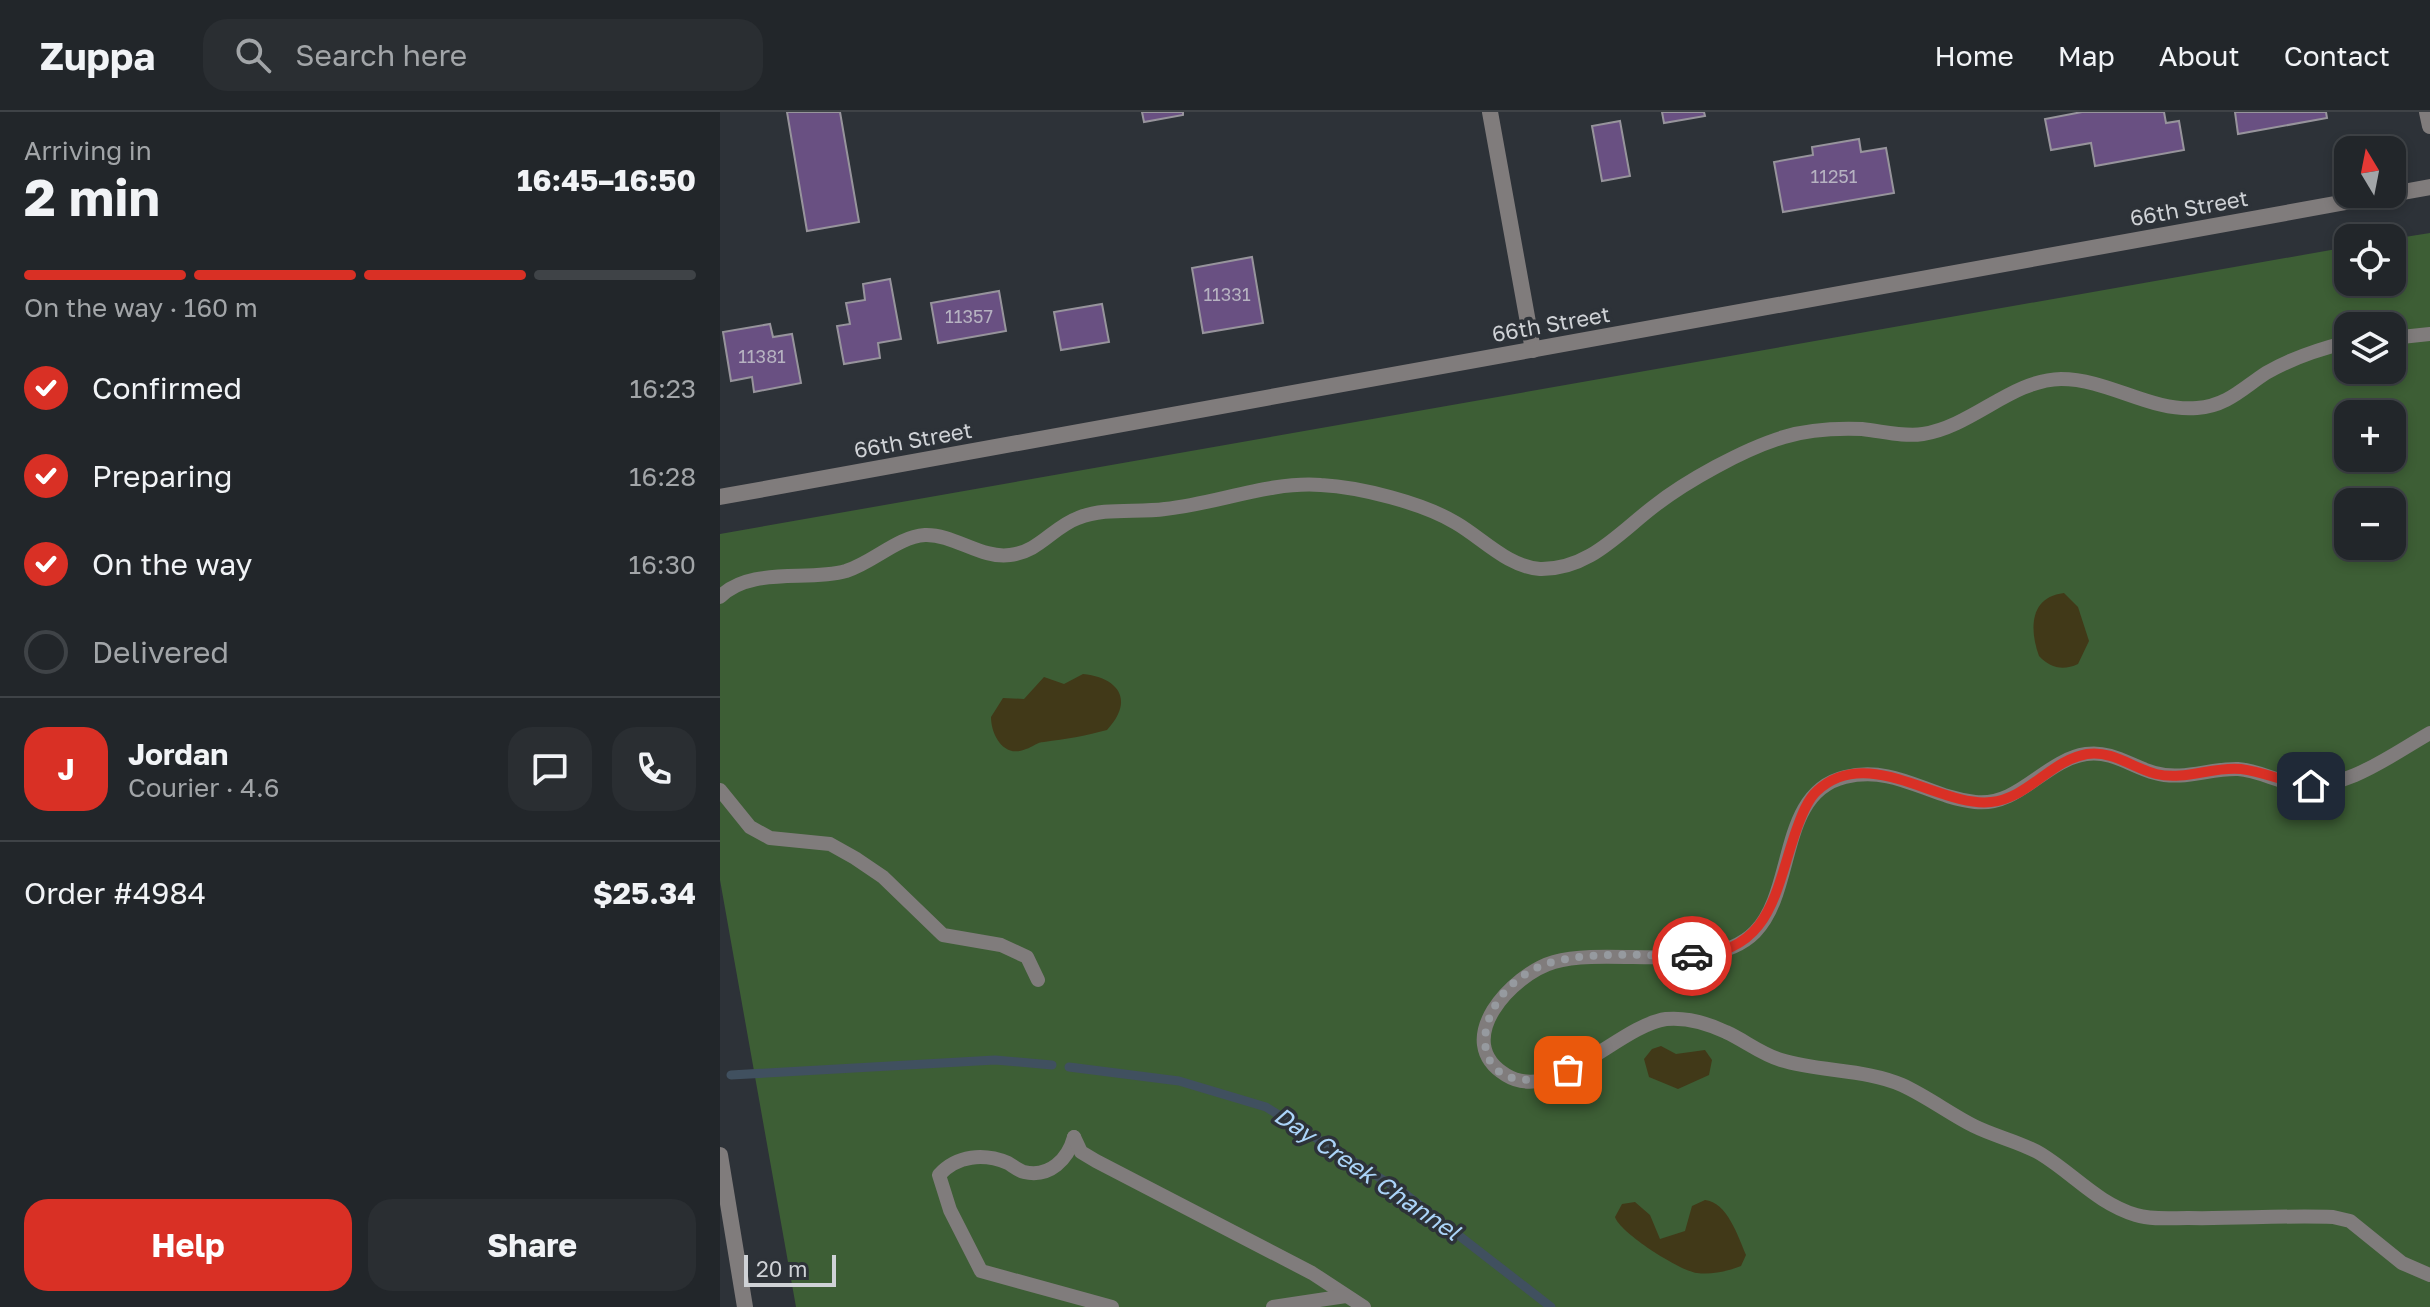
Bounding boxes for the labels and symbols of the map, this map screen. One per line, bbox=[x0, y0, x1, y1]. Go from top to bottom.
north arrow bbox=[2334, 136, 2406, 208]
house number: 11251 bbox=[1810, 165, 1858, 187]
street label: 66th Street bbox=[2128, 184, 2250, 231]
house number: 11331 bbox=[1203, 283, 1251, 305]
street label: 66th Street bbox=[1490, 300, 1612, 347]
house number: 11357 bbox=[945, 305, 993, 327]
house number: 11381 bbox=[738, 345, 786, 367]
street label: 66th Street bbox=[852, 416, 974, 463]
pin bbox=[2277, 752, 2345, 820]
courier bbox=[1652, 916, 1732, 996]
pin bbox=[1534, 1036, 1602, 1104]
water label: Day Creek Channel bbox=[1269, 1100, 1467, 1247]
scale bar bbox=[744, 1251, 836, 1287]

